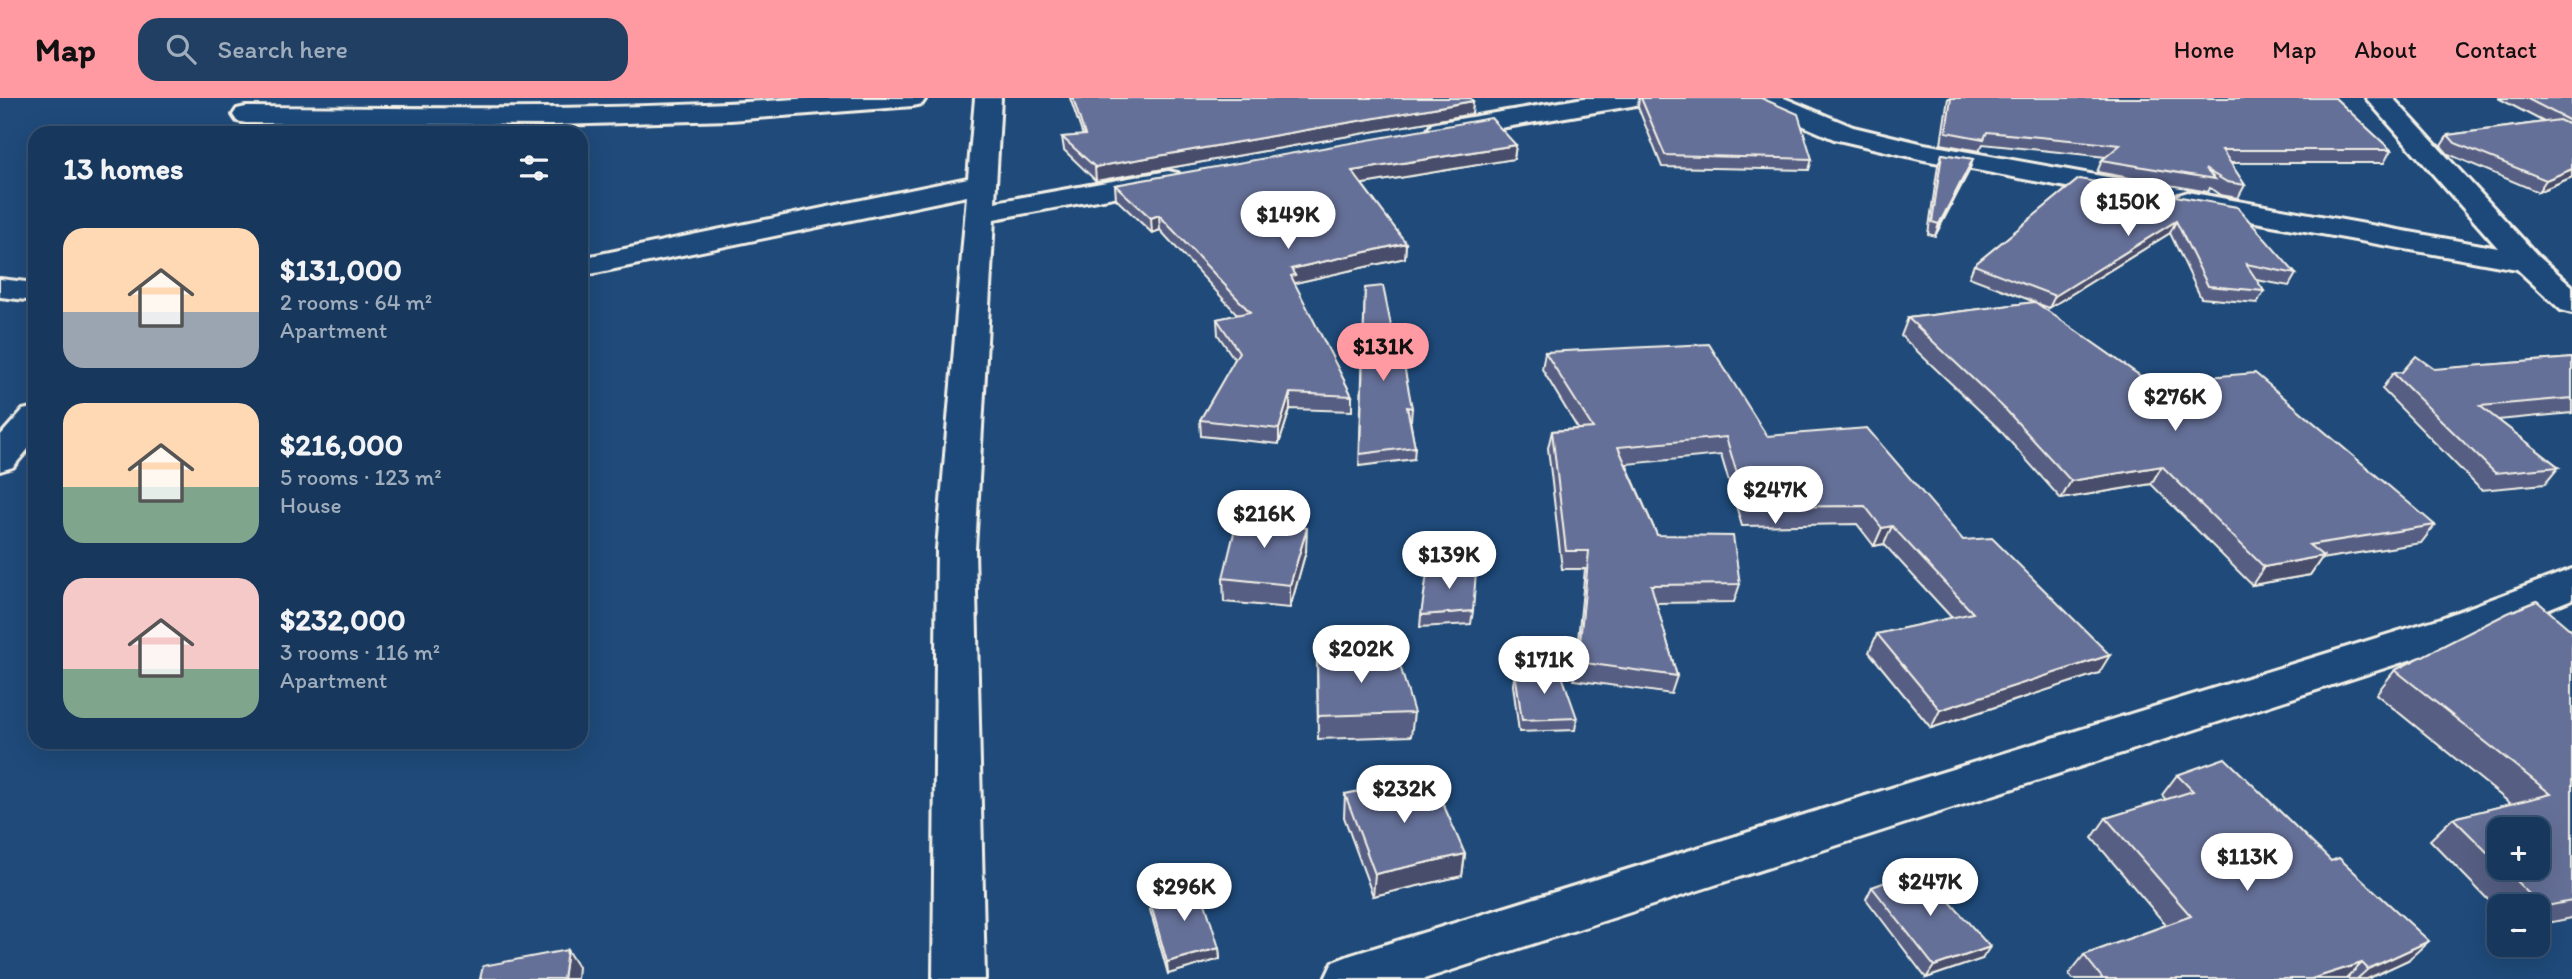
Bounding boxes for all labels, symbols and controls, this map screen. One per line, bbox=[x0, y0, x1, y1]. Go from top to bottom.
search box bbox=[138, 18, 628, 81]
text: Map bbox=[35, 30, 96, 69]
icon: search bbox=[162, 30, 200, 68]
text: Search here bbox=[218, 33, 348, 65]
text: Home bbox=[2174, 35, 2234, 64]
text: Map bbox=[2272, 35, 2316, 64]
text: About bbox=[2354, 35, 2417, 64]
text: Contact bbox=[2455, 35, 2537, 64]
icon: filters bbox=[515, 149, 553, 187]
text: 13 homes bbox=[63, 150, 183, 187]
pin: $150K bbox=[2079, 178, 2177, 238]
text: $150K bbox=[2096, 187, 2160, 215]
pin: $149K bbox=[1239, 192, 1337, 251]
text: $149K bbox=[1257, 200, 1319, 228]
text: $131,000 bbox=[280, 251, 402, 288]
icon: home bbox=[119, 256, 203, 340]
text: 2 rooms · 64 m² bbox=[280, 288, 432, 316]
text: Apartment bbox=[280, 316, 387, 344]
pin: $131K bbox=[1334, 324, 1432, 383]
text: $131K bbox=[1353, 332, 1413, 360]
pin: $276K bbox=[2126, 374, 2224, 433]
text: $276K bbox=[2144, 382, 2206, 410]
text: $216,000 bbox=[280, 426, 403, 463]
icon: home bbox=[119, 431, 203, 515]
text: 5 rooms · 123 m² bbox=[280, 463, 442, 491]
pin: $247K bbox=[1726, 466, 1824, 526]
text: $247K bbox=[1743, 475, 1807, 503]
pin: $216K bbox=[1215, 490, 1313, 550]
text: House bbox=[280, 491, 342, 519]
text: $216K bbox=[1233, 499, 1295, 527]
pin: $139K bbox=[1400, 532, 1498, 591]
text: $139K bbox=[1418, 540, 1480, 568]
text: $232,000 bbox=[280, 601, 406, 638]
icon: home bbox=[119, 606, 203, 690]
pin: $202K bbox=[1312, 626, 1410, 685]
text: $202K bbox=[1329, 634, 1393, 662]
pin: $171K bbox=[1495, 636, 1593, 696]
text: 3 rooms · 116 m² bbox=[280, 638, 440, 666]
text: $171K bbox=[1514, 645, 1574, 673]
text: Apartment bbox=[280, 666, 387, 694]
pin: $232K bbox=[1355, 766, 1453, 825]
text: $232K bbox=[1372, 774, 1436, 802]
map controls bbox=[2487, 817, 2550, 957]
button: + bbox=[2487, 817, 2550, 880]
pin: $113K bbox=[2198, 834, 2296, 893]
text: $113K bbox=[2217, 842, 2277, 870]
pin: $247K bbox=[1881, 858, 1979, 918]
pin: $296K bbox=[1135, 864, 1233, 923]
text: $247K bbox=[1898, 867, 1962, 895]
text: $296K bbox=[1153, 872, 1215, 900]
button: − bbox=[2487, 894, 2550, 957]

